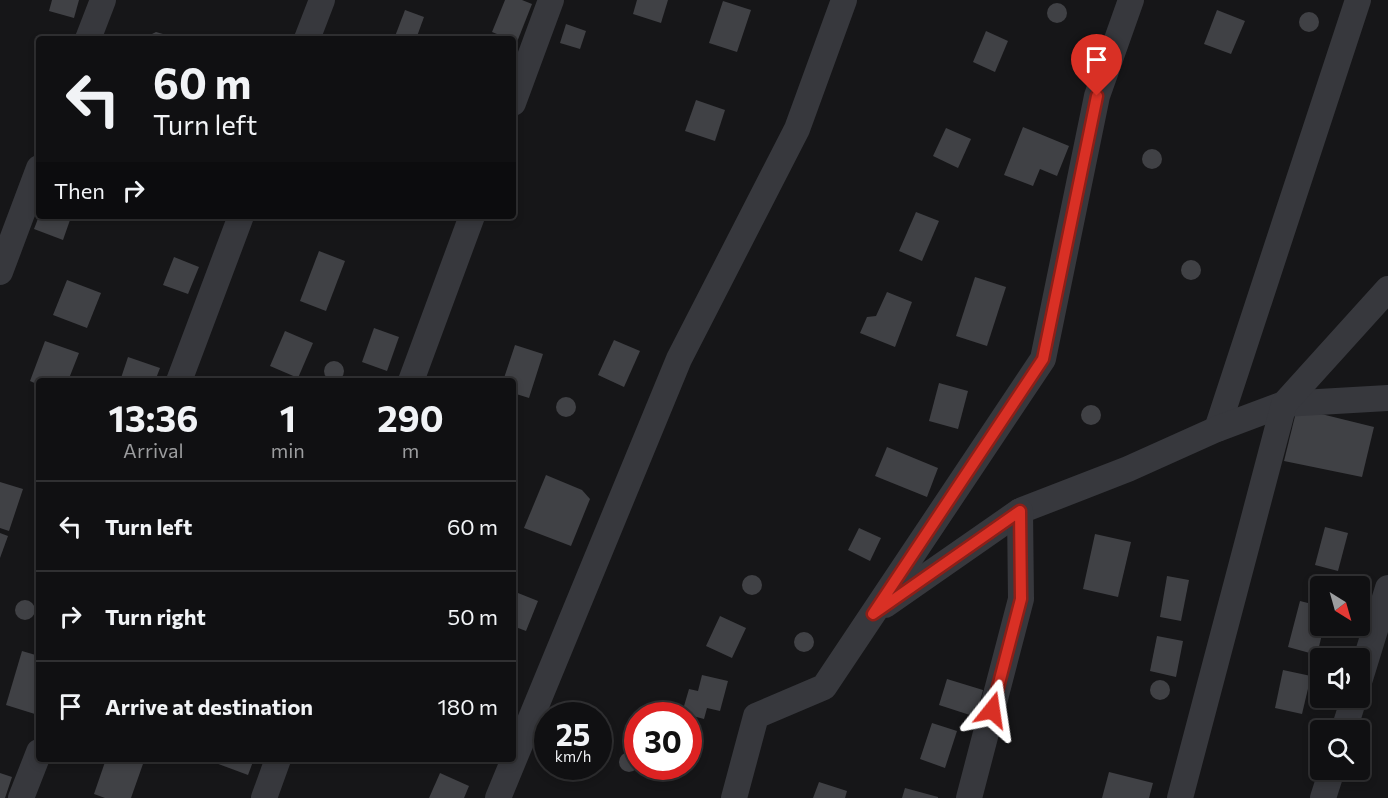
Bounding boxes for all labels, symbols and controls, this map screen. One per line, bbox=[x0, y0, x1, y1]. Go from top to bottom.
pin bbox=[1071, 34, 1122, 96]
icon: arrive bbox=[1080, 43, 1113, 76]
text: 60 m bbox=[153, 56, 252, 108]
icon: left bbox=[54, 60, 132, 138]
text: Turn left bbox=[153, 108, 257, 141]
icon: right bbox=[117, 174, 150, 207]
text: Then bbox=[54, 177, 105, 204]
text: 13:36 bbox=[108, 395, 198, 439]
text: 1 bbox=[280, 395, 296, 439]
text: 290 bbox=[377, 395, 444, 439]
text: Arrival bbox=[123, 438, 184, 462]
text: min bbox=[271, 438, 305, 462]
text: m bbox=[402, 438, 419, 462]
icon: left bbox=[54, 510, 87, 543]
text: Turn left bbox=[105, 513, 192, 540]
text: 60 m bbox=[447, 513, 498, 540]
north arrow bbox=[1310, 576, 1370, 636]
map controls bbox=[1310, 576, 1370, 780]
icon: right bbox=[54, 600, 87, 633]
text: Turn right bbox=[105, 603, 206, 630]
text: 50 m bbox=[448, 603, 498, 630]
button: sound bbox=[1310, 648, 1370, 708]
position arrow bbox=[960, 678, 1024, 742]
icon: arrive bbox=[54, 690, 87, 723]
text: Arrive at destination bbox=[105, 693, 313, 720]
text: 180 m bbox=[437, 693, 498, 720]
speed limit sign: 30 bbox=[624, 702, 702, 780]
text: 25 bbox=[556, 715, 590, 752]
button: search bbox=[1310, 720, 1370, 780]
text: km/h bbox=[555, 747, 591, 765]

